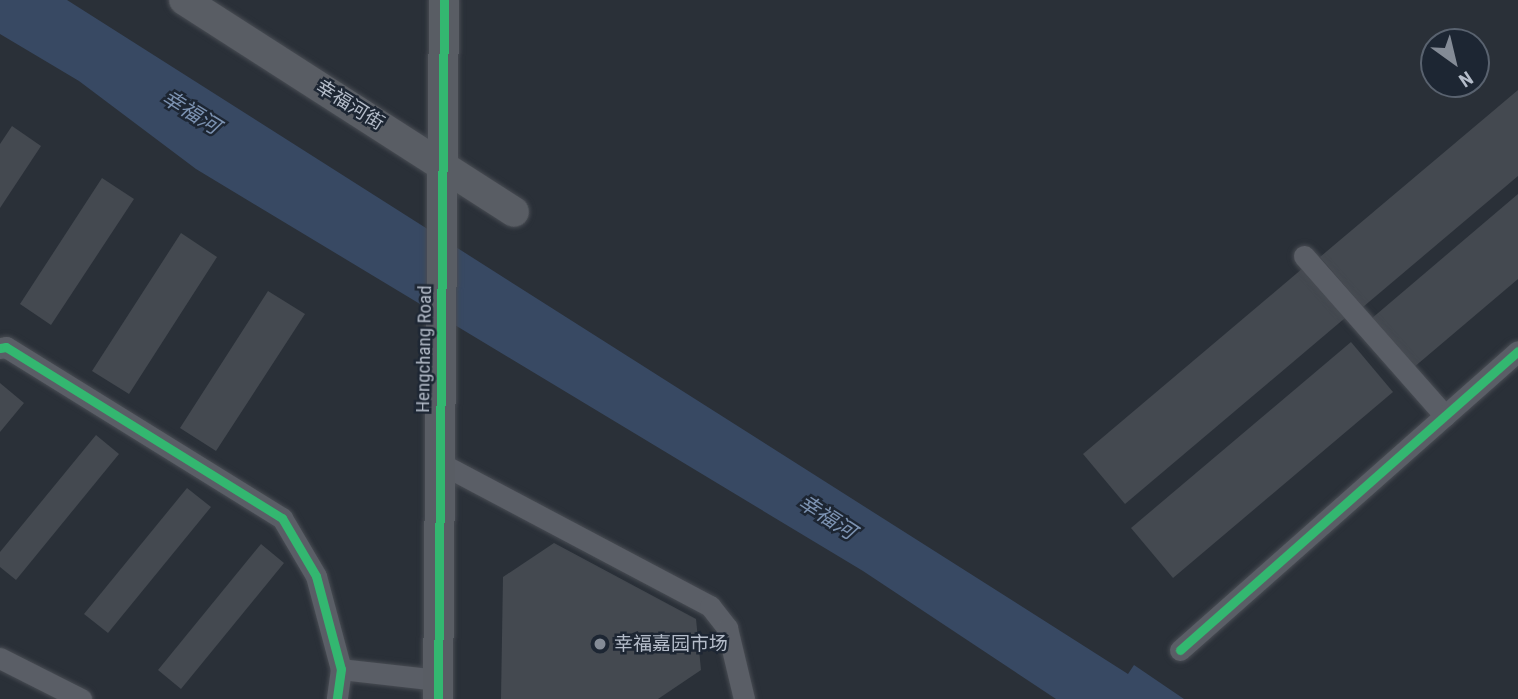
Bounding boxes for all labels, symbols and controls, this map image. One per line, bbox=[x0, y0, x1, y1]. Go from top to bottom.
north arrow bbox=[1420, 28, 1490, 98]
text: N bbox=[1455, 66, 1477, 92]
street label: 幸福河街 bbox=[312, 75, 388, 135]
water label: 幸福河 bbox=[158, 85, 224, 139]
street label: Hengchang Road bbox=[411, 285, 437, 413]
water label: 幸福河 bbox=[794, 489, 860, 545]
place label: 幸福嘉园市场 bbox=[614, 633, 728, 655]
marker: 幸福嘉园市场 bbox=[592, 636, 608, 652]

